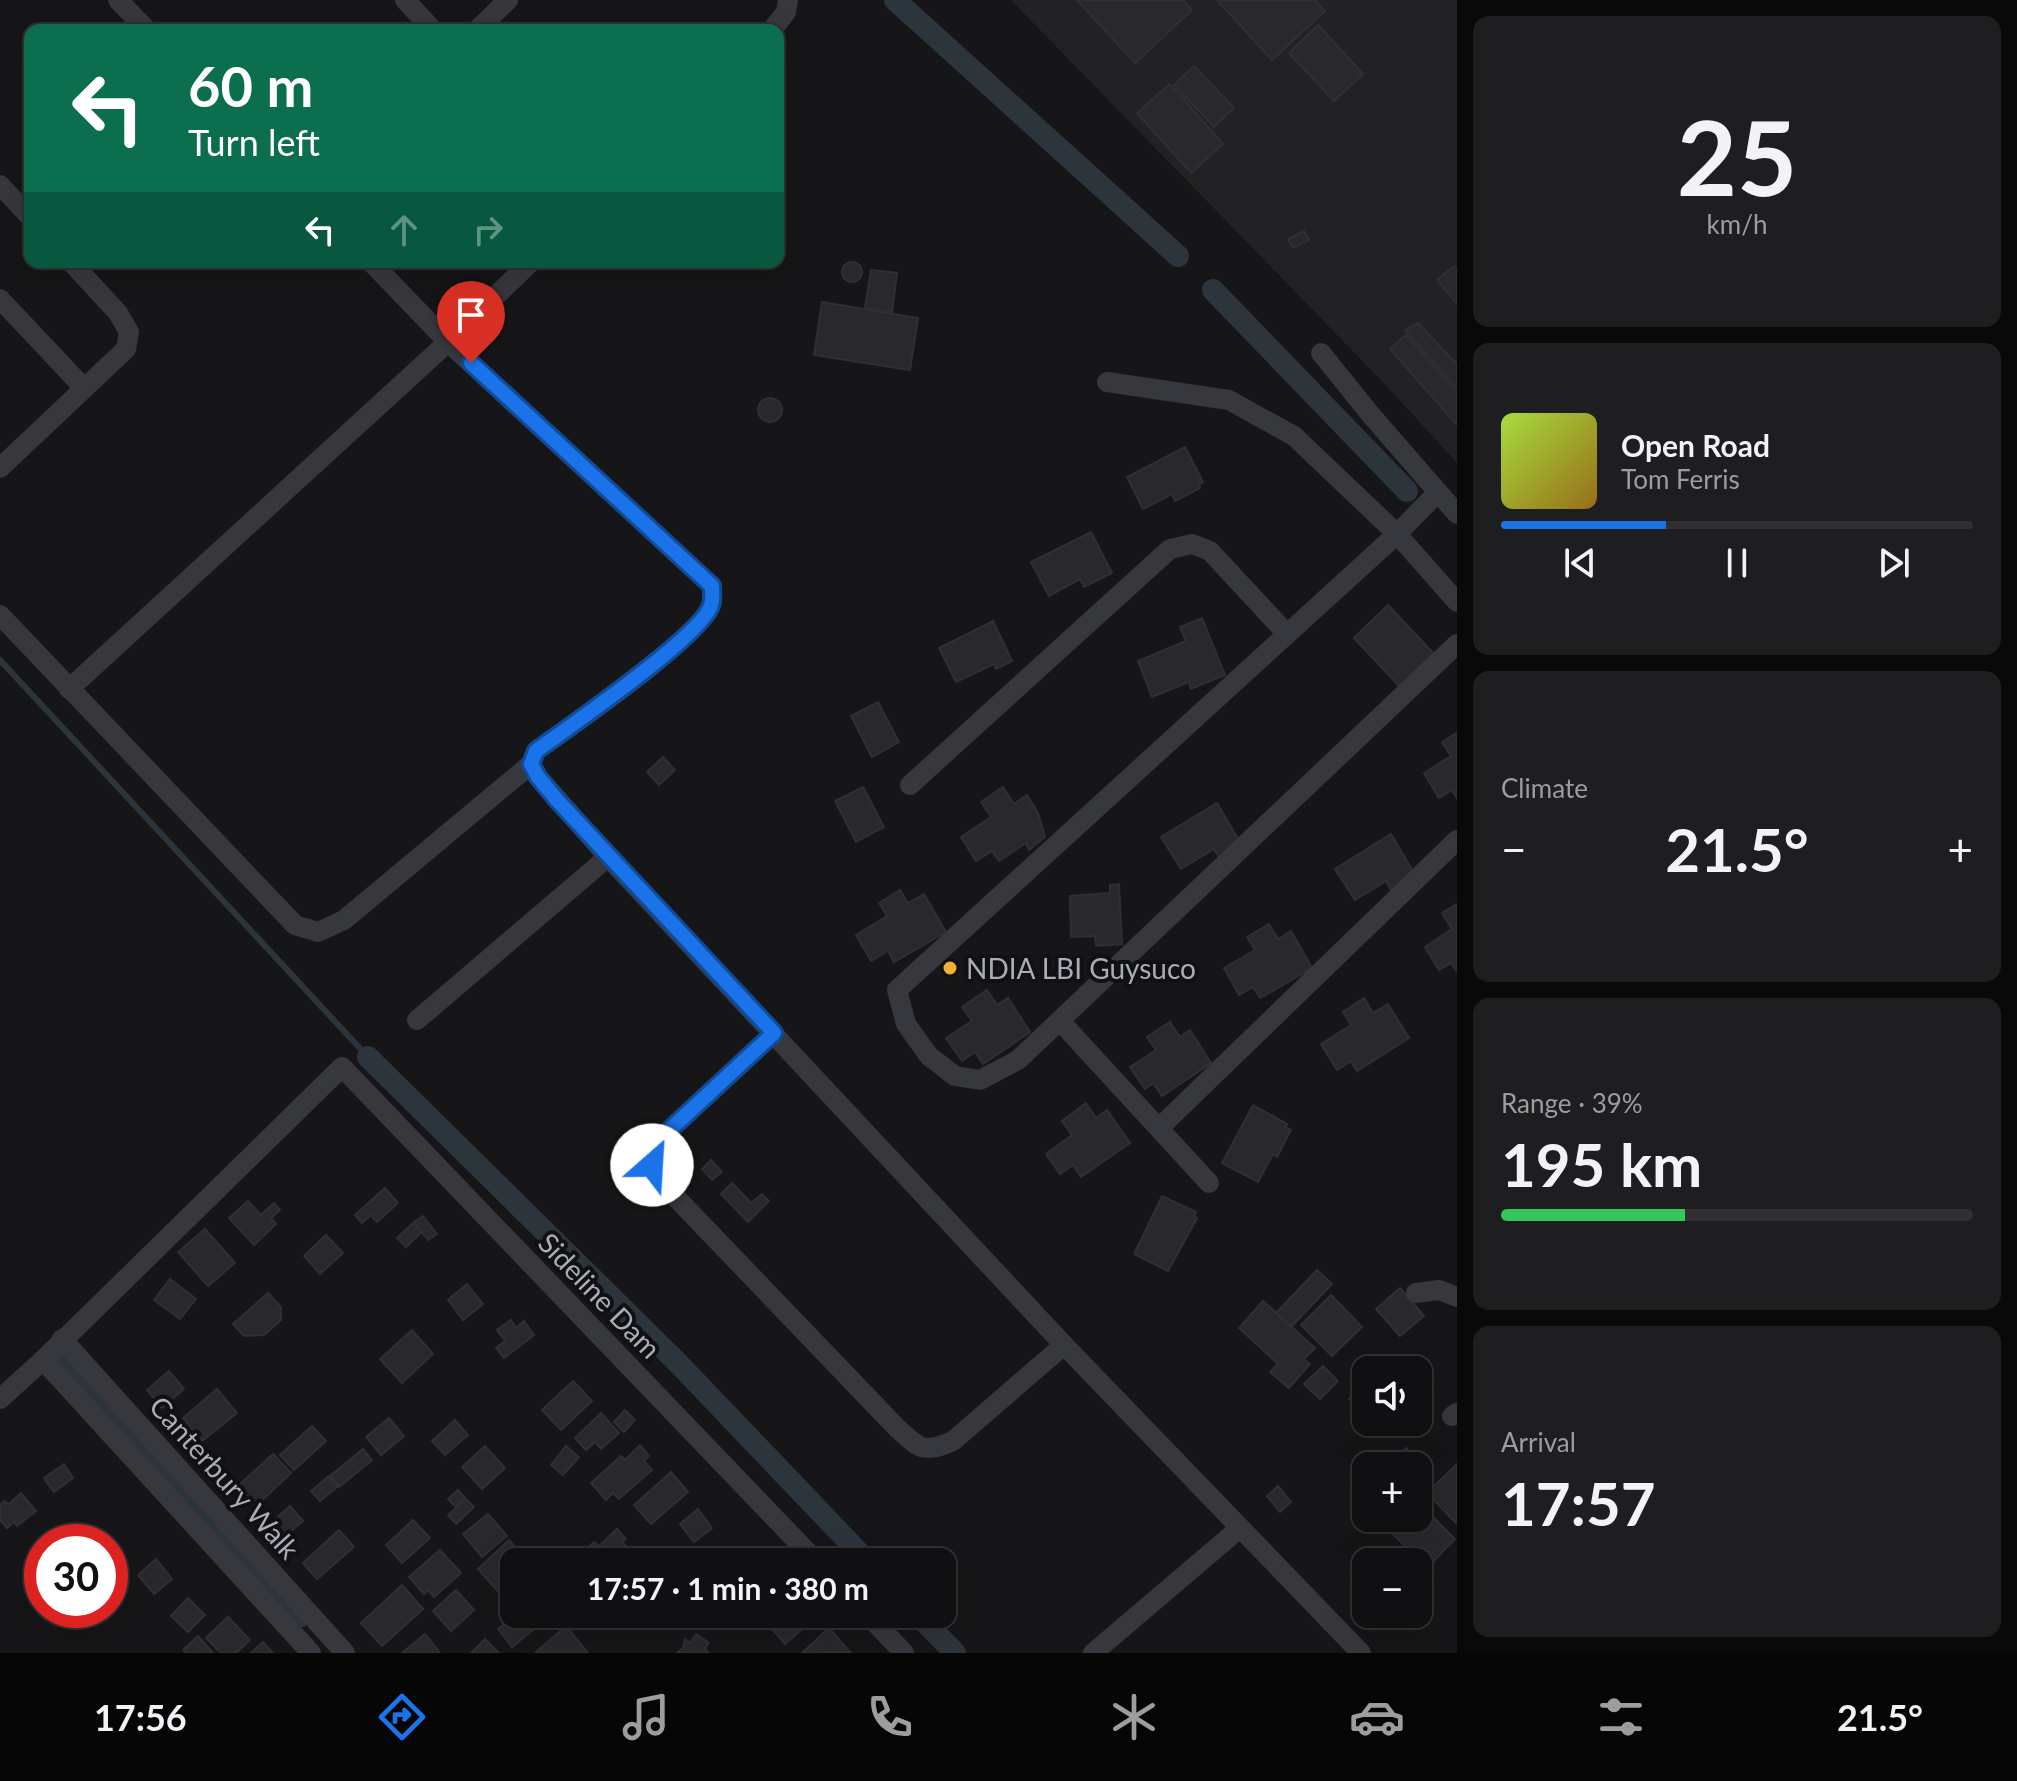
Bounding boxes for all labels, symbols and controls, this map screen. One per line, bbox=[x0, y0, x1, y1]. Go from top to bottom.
text: 60 m bbox=[188, 52, 313, 119]
icon: left bbox=[56, 56, 160, 160]
text: 25 bbox=[1677, 93, 1797, 218]
text: Turn left bbox=[188, 120, 320, 164]
icon: left bbox=[298, 208, 342, 252]
icon: ahead bbox=[382, 208, 426, 252]
icon: right bbox=[466, 208, 510, 252]
text: km/h bbox=[1707, 208, 1767, 240]
pin bbox=[437, 281, 505, 363]
icon: arrive bbox=[449, 293, 493, 337]
text: Open Road bbox=[1621, 427, 1770, 463]
text: Tom Ferris bbox=[1621, 463, 1740, 495]
icon: previous bbox=[1558, 541, 1602, 585]
icon: pause bbox=[1715, 541, 1759, 585]
icon: next bbox=[1872, 541, 1916, 585]
text: Climate bbox=[1501, 772, 1588, 804]
text: 21.5° bbox=[1665, 813, 1809, 885]
text: − bbox=[1501, 823, 1527, 875]
text: + bbox=[1947, 823, 1973, 875]
place label: NDIA LBI Guysuco bbox=[966, 951, 1196, 985]
marker: NDIA LBI Guysuco bbox=[941, 959, 959, 977]
text: Range · 39% bbox=[1501, 1087, 1643, 1119]
position arrow bbox=[610, 1123, 694, 1207]
text: 195 km bbox=[1501, 1128, 1702, 1200]
street label: Sideline Dam bbox=[532, 1225, 668, 1365]
map controls bbox=[1352, 1356, 1432, 1628]
button: sound bbox=[1352, 1356, 1432, 1436]
street label: Canterbury Walk bbox=[143, 1389, 307, 1566]
text: Arrival bbox=[1501, 1426, 1576, 1458]
button: + bbox=[1352, 1452, 1432, 1532]
text: 17:57 bbox=[1501, 1467, 1656, 1539]
speed limit sign: 30 bbox=[24, 1524, 128, 1628]
button: − bbox=[1352, 1548, 1432, 1628]
text: 17:57 · 1 min · 380 m bbox=[587, 1570, 869, 1606]
icon: directions bbox=[374, 1689, 430, 1745]
icon: music bbox=[618, 1689, 674, 1745]
icon: phone bbox=[862, 1689, 918, 1745]
icon: climate bbox=[1106, 1689, 1162, 1745]
icon: car bbox=[1349, 1689, 1405, 1745]
icon: filters bbox=[1593, 1689, 1649, 1745]
text: 17:56 bbox=[94, 1695, 187, 1739]
text: 21.5° bbox=[1837, 1695, 1923, 1739]

